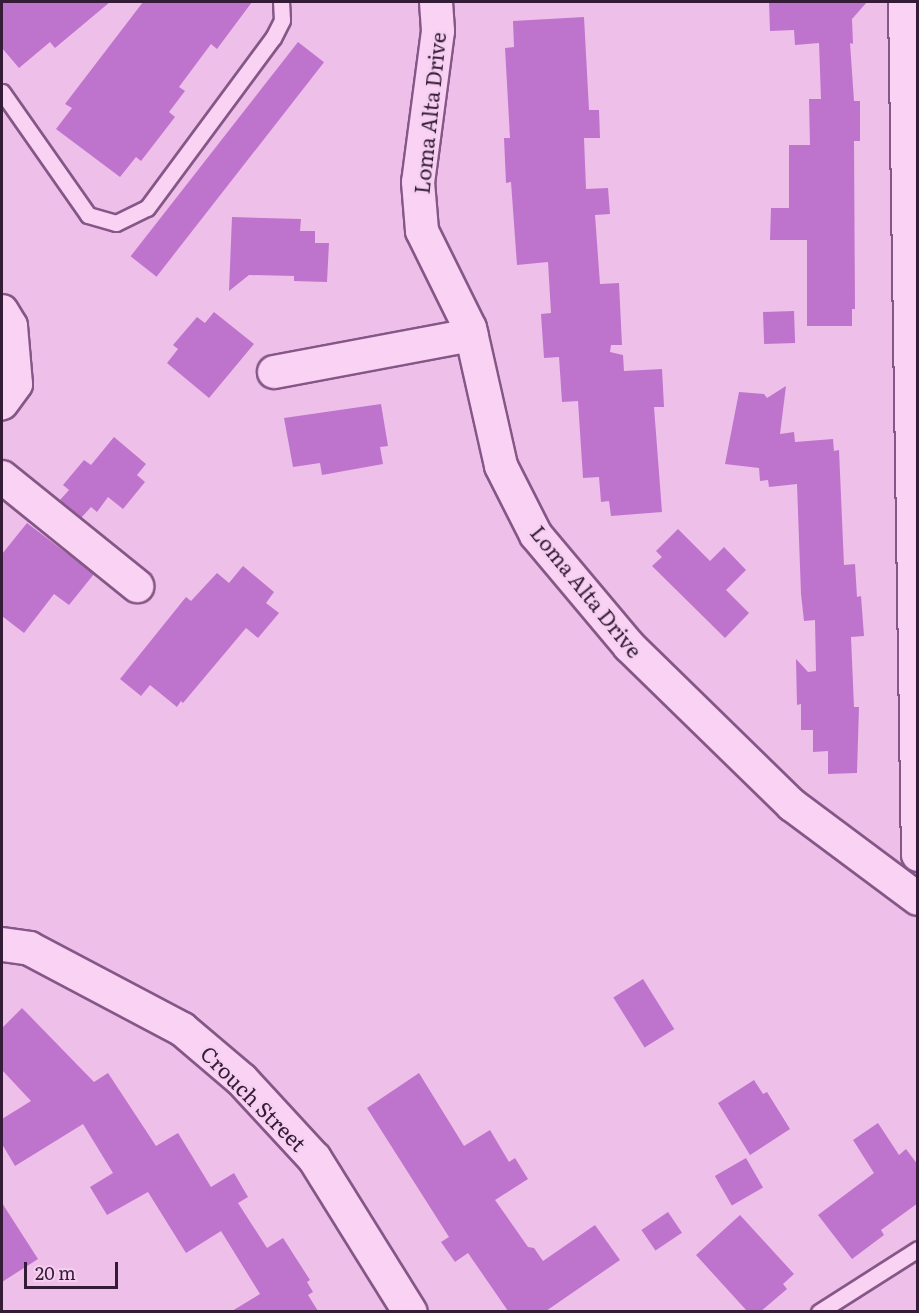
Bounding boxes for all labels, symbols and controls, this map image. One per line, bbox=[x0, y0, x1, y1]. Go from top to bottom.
street label: Loma Alta Drive bbox=[408, 31, 450, 195]
street label: Loma Alta Drive bbox=[526, 520, 648, 662]
street label: Crouch Street bbox=[196, 1040, 312, 1156]
scale bar bbox=[27, 1250, 122, 1288]
text: 20 m bbox=[35, 1259, 76, 1286]

